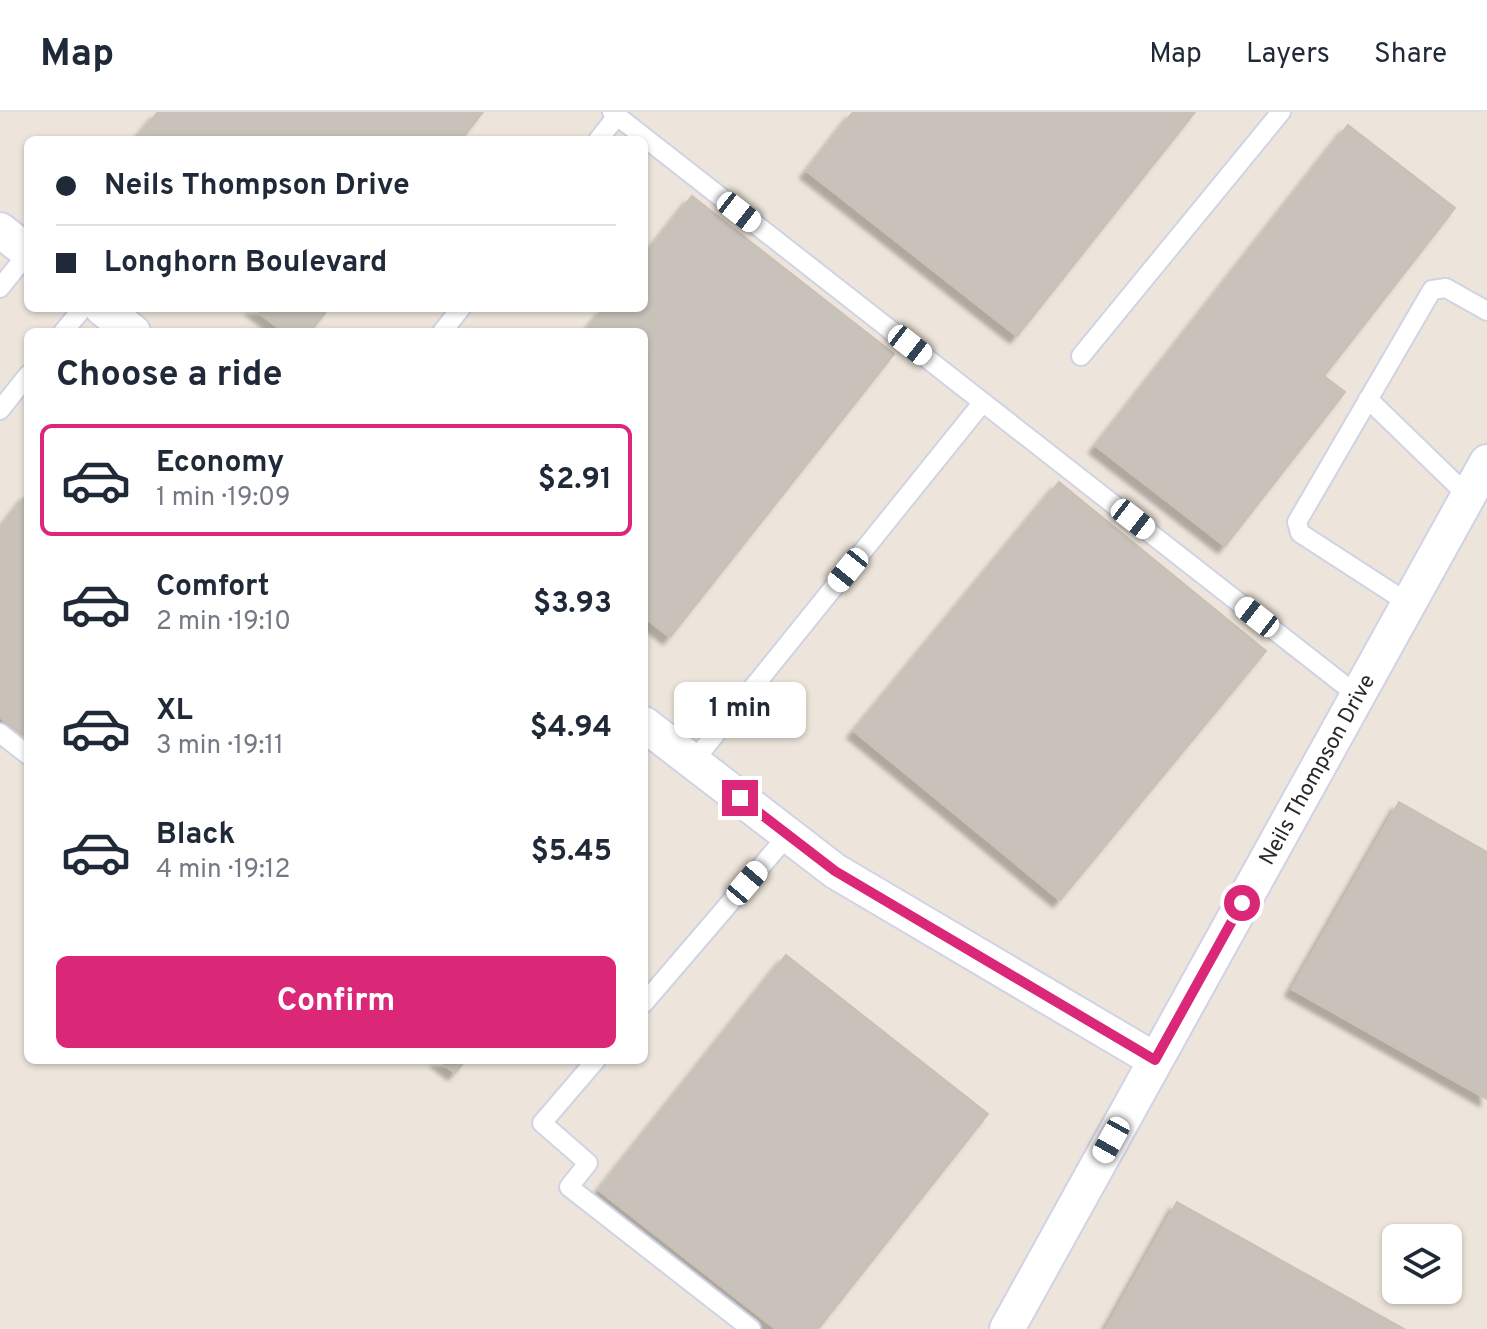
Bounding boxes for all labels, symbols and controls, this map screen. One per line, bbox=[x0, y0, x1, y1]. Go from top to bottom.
text: Map bbox=[40, 31, 114, 80]
text: Map bbox=[1149, 37, 1202, 73]
text: Layers bbox=[1246, 37, 1330, 73]
text: Share bbox=[1374, 37, 1447, 73]
text: Neils Thompson Drive bbox=[104, 168, 410, 205]
car bbox=[713, 188, 765, 236]
text: Longhorn Boulevard bbox=[104, 245, 387, 282]
car bbox=[884, 321, 936, 369]
text: Choose a ride bbox=[56, 353, 282, 399]
icon: car bbox=[60, 444, 132, 516]
text: Economy bbox=[156, 445, 284, 482]
text: $2.91 bbox=[538, 462, 612, 499]
text: 1 min · 19:09 bbox=[156, 482, 291, 515]
car bbox=[1107, 495, 1159, 543]
car bbox=[824, 544, 872, 596]
icon: car bbox=[60, 568, 132, 640]
text: Comfort bbox=[156, 569, 269, 606]
text: $3.93 bbox=[533, 586, 612, 623]
car bbox=[1231, 593, 1283, 641]
text: 2 min · 19:10 bbox=[156, 606, 291, 639]
street label: Neils Thompson Drive bbox=[1254, 670, 1382, 870]
callout: 1 min bbox=[674, 682, 806, 738]
icon: car bbox=[60, 692, 132, 764]
text: XL bbox=[156, 693, 193, 730]
text: 1 min bbox=[709, 693, 771, 726]
text: $4.94 bbox=[530, 710, 612, 747]
text: 3 min · 19:11 bbox=[156, 730, 284, 763]
route end bbox=[722, 780, 758, 816]
icon: car bbox=[60, 816, 132, 888]
text: Black bbox=[156, 817, 235, 854]
text: $5.45 bbox=[531, 834, 612, 871]
text: 4 min · 19:12 bbox=[156, 854, 290, 887]
car bbox=[722, 857, 772, 909]
route start bbox=[1224, 885, 1260, 921]
button: Confirm bbox=[56, 956, 616, 1048]
car bbox=[1089, 1113, 1133, 1167]
map controls bbox=[1382, 1224, 1462, 1304]
button: layers bbox=[1382, 1224, 1462, 1304]

